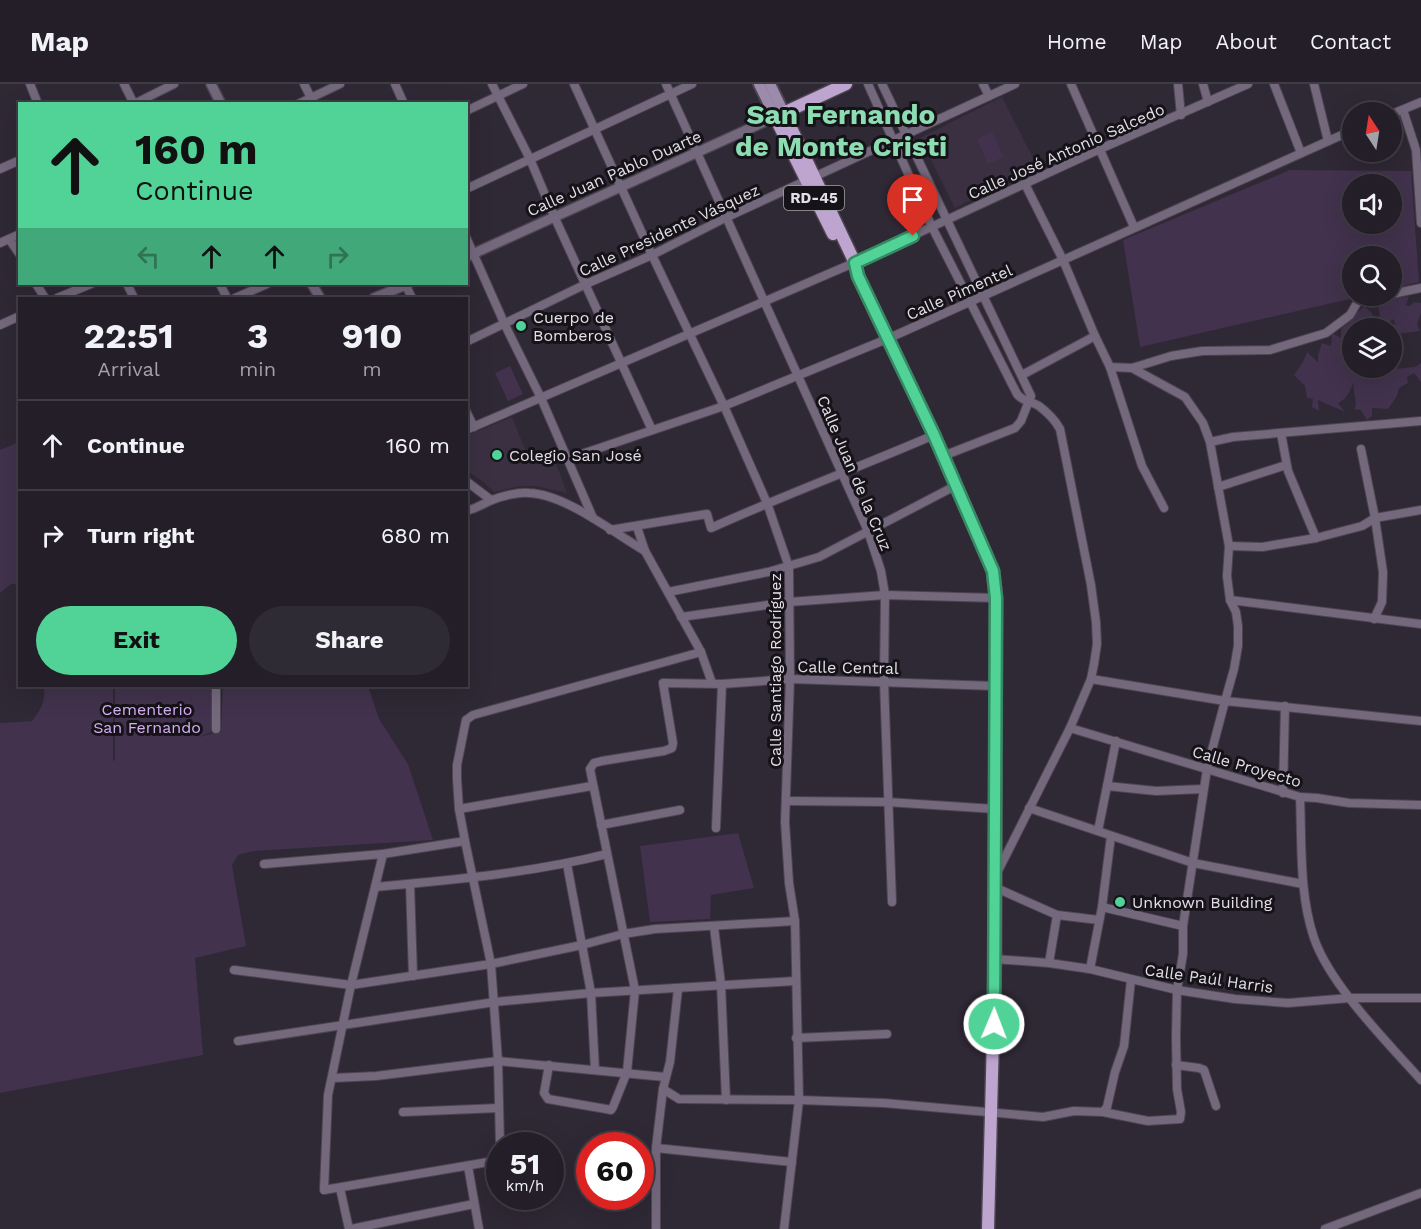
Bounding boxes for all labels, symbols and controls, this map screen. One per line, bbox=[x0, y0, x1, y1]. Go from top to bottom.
text: Map bbox=[30, 25, 89, 58]
text: Home bbox=[1047, 29, 1107, 54]
text: Map bbox=[1140, 29, 1183, 54]
text: About bbox=[1216, 29, 1277, 54]
text: Contact bbox=[1310, 29, 1391, 54]
district label: San Fernando de Monte Cristi bbox=[735, 98, 947, 163]
street label: Calle José Antonio Salcedo bbox=[965, 99, 1167, 203]
north arrow bbox=[1342, 102, 1402, 162]
map controls bbox=[1342, 102, 1402, 378]
text: 160 m bbox=[135, 125, 258, 174]
icon: ahead bbox=[36, 126, 114, 204]
street label: Calle Juan Pablo Duarte bbox=[524, 126, 704, 220]
pin bbox=[887, 174, 938, 236]
button: sound bbox=[1342, 174, 1402, 234]
text: Continue bbox=[135, 175, 254, 207]
street label: Calle Presidente Vásquez bbox=[576, 180, 762, 281]
icon: arrive bbox=[896, 183, 929, 216]
road number: RD-45 bbox=[784, 186, 844, 210]
icon: left bbox=[132, 240, 165, 273]
icon: ahead bbox=[195, 240, 228, 273]
icon: ahead bbox=[258, 240, 291, 273]
icon: right bbox=[321, 240, 354, 273]
button: search bbox=[1342, 246, 1402, 306]
street label: Calle Pimentel bbox=[903, 261, 1015, 324]
place label: Cuerpo de Bomberos bbox=[533, 308, 614, 345]
text: 22:51 bbox=[84, 315, 174, 357]
text: 3 bbox=[247, 315, 268, 357]
text: 910 bbox=[342, 315, 402, 357]
button: layers bbox=[1342, 318, 1402, 378]
marker: Cuerpo de Bomberos bbox=[514, 319, 528, 333]
text: Arrival bbox=[97, 357, 160, 381]
text: min bbox=[239, 357, 276, 381]
text: m bbox=[362, 357, 382, 381]
street label: Calle Juan de la Cruz bbox=[813, 393, 896, 554]
icon: ahead bbox=[36, 429, 69, 462]
text: Continue bbox=[87, 433, 185, 458]
text: 160 m bbox=[386, 433, 450, 458]
place label: Colegio San José bbox=[509, 446, 642, 465]
marker: Colegio San José bbox=[490, 448, 504, 462]
icon: right bbox=[36, 519, 69, 552]
text: Turn right bbox=[87, 523, 194, 548]
text: 680 m bbox=[381, 523, 450, 548]
street label: Calle Santiago Rodríguez bbox=[766, 573, 785, 767]
button: Exit bbox=[36, 606, 237, 675]
button: Share bbox=[249, 606, 450, 675]
street label: Calle Central bbox=[797, 657, 899, 678]
park label: Cementerio San Fernando bbox=[93, 700, 201, 737]
street label: Calle Proyecto bbox=[1190, 742, 1304, 791]
place label: Unknown Building bbox=[1132, 893, 1273, 912]
marker: Unknown Building bbox=[1113, 895, 1127, 909]
street label: Calle Paúl Harris bbox=[1144, 960, 1274, 997]
position arrow bbox=[962, 992, 1026, 1056]
speed limit sign: 60 bbox=[576, 1132, 654, 1210]
text: 51 bbox=[510, 1146, 540, 1181]
text: km/h bbox=[506, 1177, 544, 1195]

